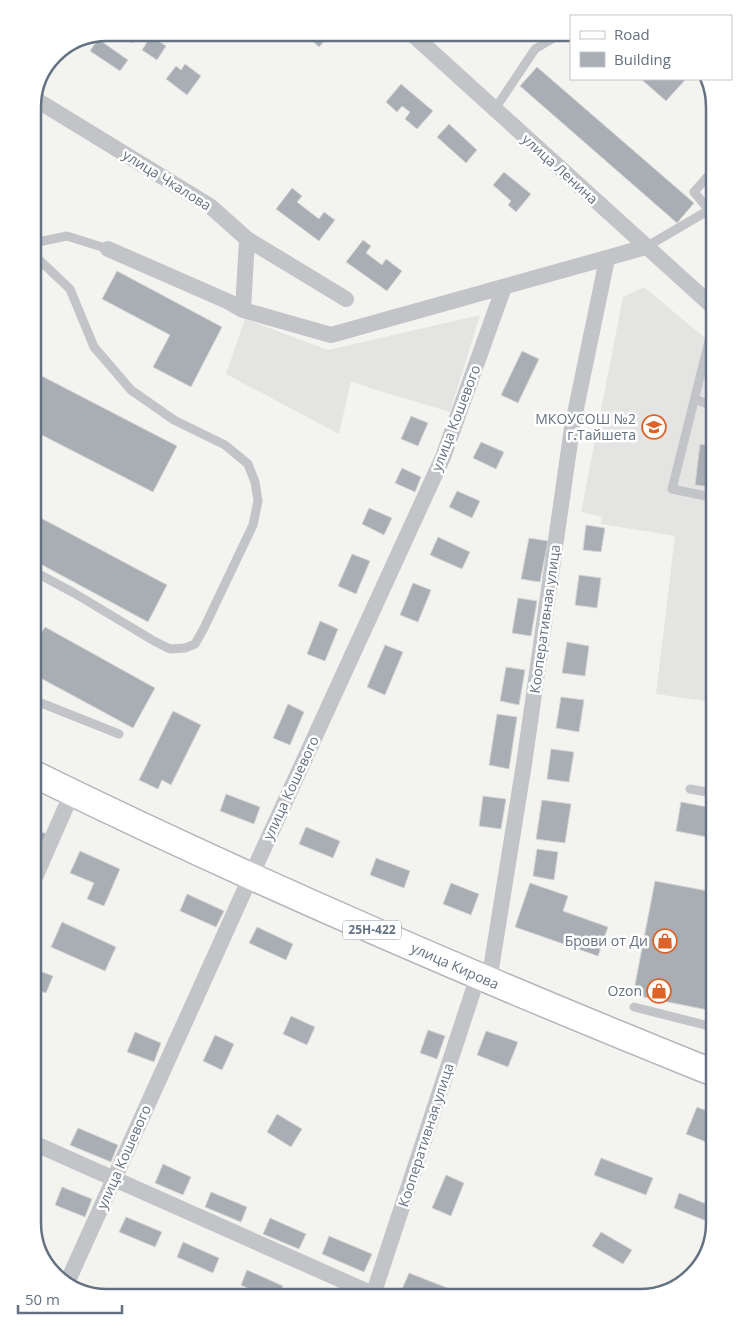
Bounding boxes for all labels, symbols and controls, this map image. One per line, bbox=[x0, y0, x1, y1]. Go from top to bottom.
legend bbox=[570, 15, 732, 80]
text: Road bbox=[614, 24, 650, 44]
text: Building bbox=[614, 49, 671, 69]
street label: улица Ленина bbox=[518, 129, 602, 208]
street label: улица Чкалова bbox=[119, 145, 215, 214]
street label: улица Кошевого bbox=[427, 362, 485, 474]
place label: МКОУСОШ №2 г.Тайшета bbox=[535, 409, 636, 444]
school or university icon: МКОУСОШ №2 г.Тайшета bbox=[641, 414, 667, 440]
street label: Кооперативная улица bbox=[525, 543, 564, 695]
street label: улица Кошевого bbox=[258, 733, 323, 843]
road number: 25Н-422 bbox=[343, 920, 401, 940]
shop icon: Брови от Ди bbox=[652, 928, 678, 954]
place label: Брови от Ди bbox=[565, 931, 648, 950]
street label: улица Кирова bbox=[408, 938, 502, 993]
shop icon: Ozon bbox=[646, 978, 672, 1004]
place label: Ozon bbox=[608, 981, 642, 1000]
street label: Кооперативная улица bbox=[393, 1060, 458, 1209]
street label: улица Кошевого bbox=[92, 1102, 155, 1212]
scale bar bbox=[18, 1282, 121, 1314]
text: 50 m bbox=[25, 1289, 60, 1309]

